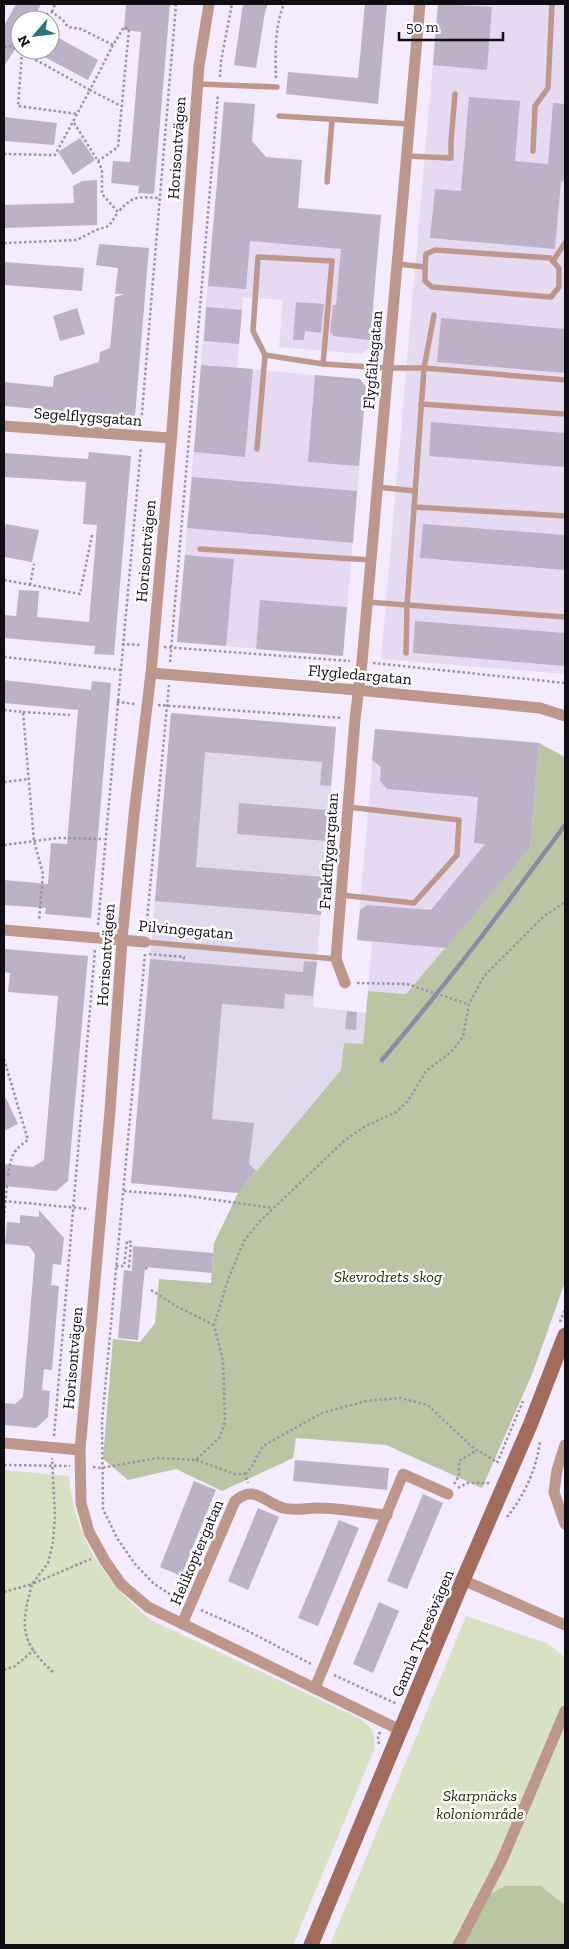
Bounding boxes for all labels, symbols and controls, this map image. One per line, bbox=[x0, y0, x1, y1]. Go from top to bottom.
north arrow bbox=[10, 10, 60, 60]
scale bar bbox=[399, 10, 503, 42]
text: 50 m bbox=[406, 18, 439, 36]
text: N bbox=[14, 32, 34, 50]
street label: Horisontvägen bbox=[163, 95, 190, 200]
street label: Flygfältsgatan bbox=[359, 309, 386, 410]
street label: Segelflygsgatan bbox=[33, 403, 144, 430]
street label: Horisontvägen bbox=[132, 498, 160, 603]
street label: Flygledargatan bbox=[307, 660, 413, 689]
street label: Fraktflygargatan bbox=[315, 791, 342, 910]
street label: Horisontvägen bbox=[92, 902, 119, 1007]
street label: Pilvingegatan bbox=[138, 916, 235, 943]
park label: Skevrodrets skog bbox=[334, 1267, 443, 1286]
street label: Horisontvägen bbox=[59, 1305, 87, 1410]
street label: Helikoptergatan bbox=[166, 1496, 228, 1608]
street label: Gamla Tyresövägen bbox=[387, 1566, 458, 1700]
park label: Skarpnäcks koloniområde bbox=[436, 1786, 524, 1823]

